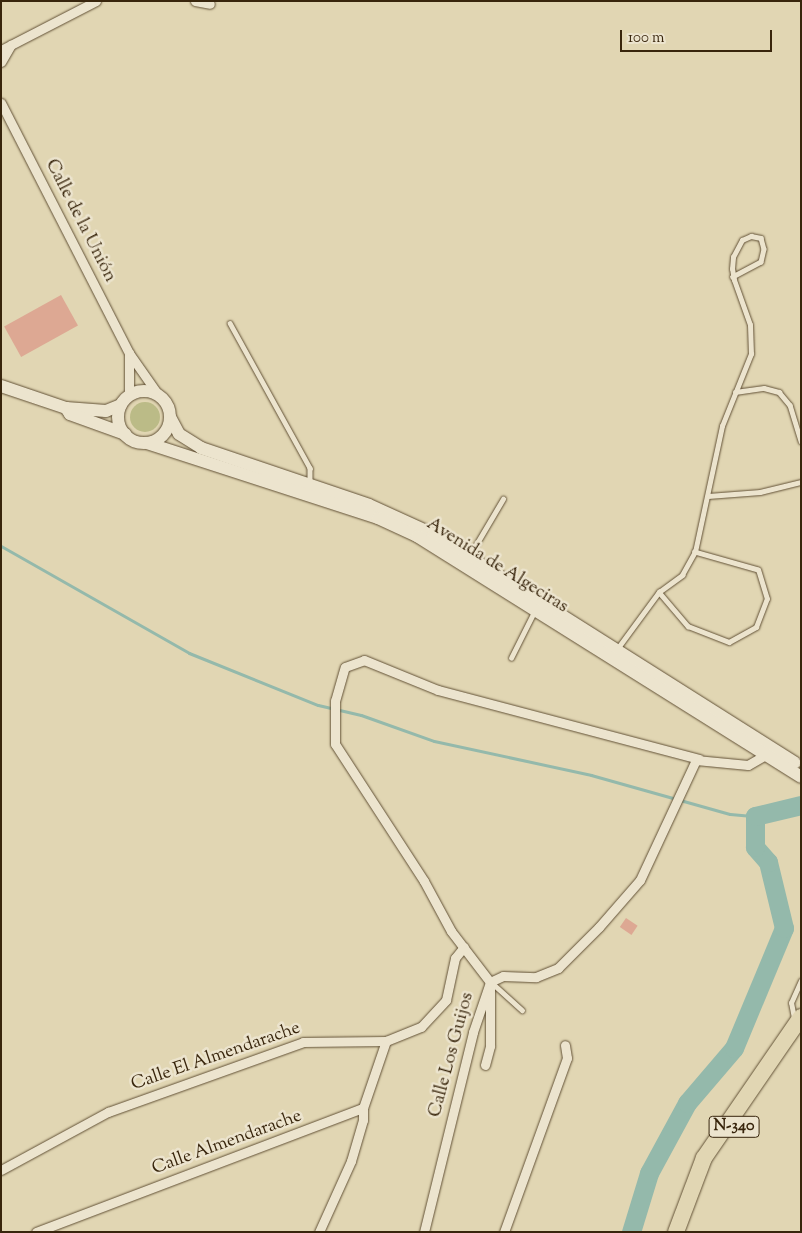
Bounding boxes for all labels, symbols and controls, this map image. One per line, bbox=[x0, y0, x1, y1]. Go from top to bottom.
scale bar bbox=[622, 20, 774, 52]
text: 100 m bbox=[628, 28, 664, 49]
street label: Calle de la Unión bbox=[40, 156, 120, 286]
street label: Avenida de Algeciras bbox=[422, 514, 572, 618]
street label: Calle Los Guijos bbox=[425, 990, 479, 1120]
street label: Calle El Almendarache bbox=[129, 1018, 303, 1096]
street label: Calle Almendarache bbox=[149, 1106, 305, 1180]
road number: N-340 bbox=[708, 1114, 760, 1140]

